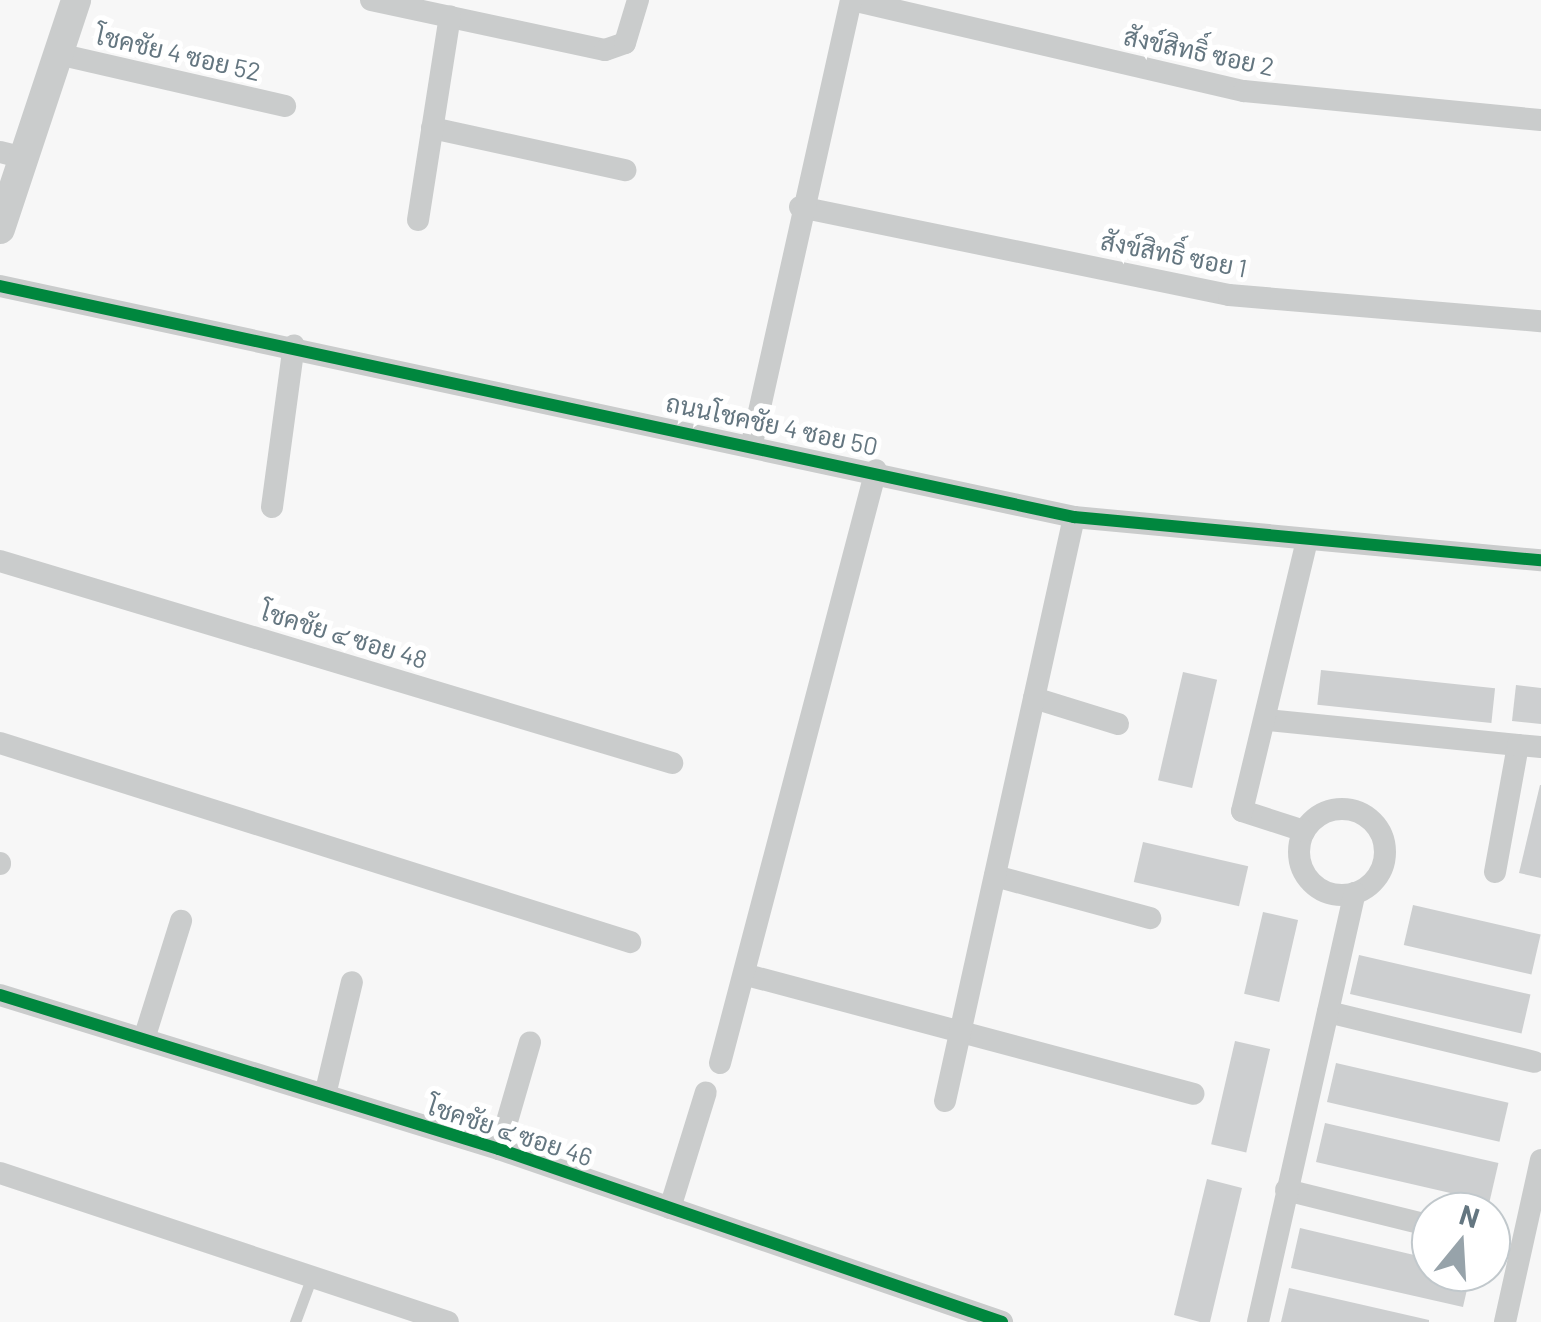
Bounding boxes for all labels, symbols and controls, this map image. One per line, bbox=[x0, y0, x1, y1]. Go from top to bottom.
street label: โชคชัย 4 ซอย 52 bbox=[93, 19, 263, 87]
street label: สังข์สิทธิ์ ซอย 2 bbox=[1121, 20, 1277, 82]
street label: สังข์สิทธิ์ ซอย 1 bbox=[1098, 225, 1250, 283]
street label: ถนนโชคชัย 4 ซอย 50 bbox=[663, 387, 881, 461]
street label: โชคชัย ๔ ซอย 48 bbox=[257, 595, 431, 675]
street label: โชคชัย ๔ ซอย 46 bbox=[424, 1090, 596, 1172]
north arrow bbox=[1411, 1192, 1511, 1292]
text: N bbox=[1456, 1196, 1484, 1234]

